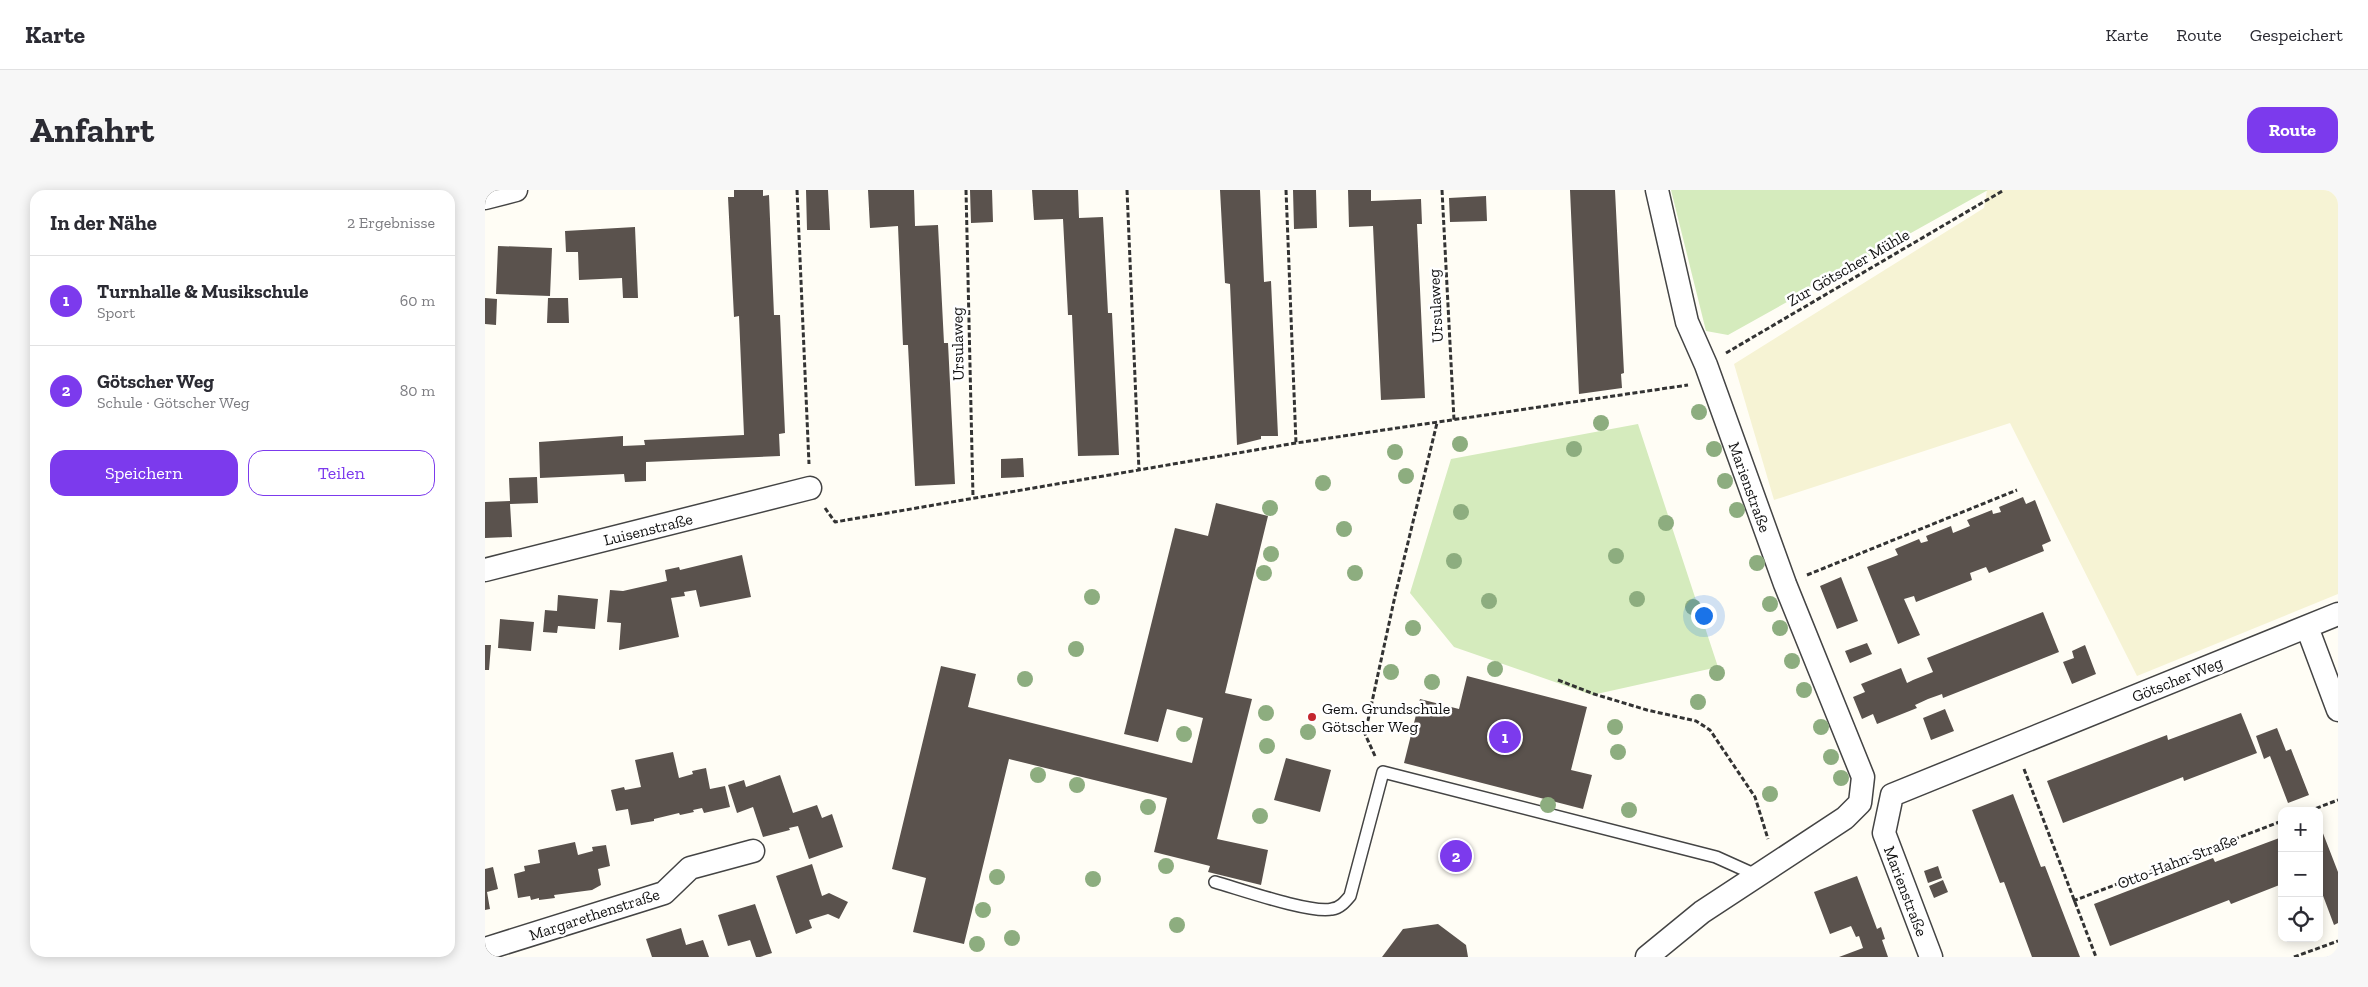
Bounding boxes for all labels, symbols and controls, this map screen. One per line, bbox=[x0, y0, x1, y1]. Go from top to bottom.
text: Karte bbox=[25, 20, 85, 49]
text: Karte bbox=[2105, 24, 2148, 46]
text: Route bbox=[2176, 24, 2222, 46]
text: Gespeichert bbox=[2250, 24, 2343, 46]
button: Route bbox=[2247, 107, 2338, 153]
text: Anfahrt bbox=[30, 109, 154, 151]
text: In der Nähe bbox=[50, 210, 157, 235]
text: 2 Ergebnisse bbox=[347, 213, 435, 232]
street label: Zur Götscher Mühle bbox=[1784, 225, 1913, 310]
street label: Ursulaweg bbox=[1424, 268, 1447, 343]
text: Turnhalle & Musikschule bbox=[97, 280, 308, 303]
text: 1 bbox=[63, 291, 69, 310]
text: 60 m bbox=[400, 291, 435, 310]
text: Sport bbox=[97, 303, 135, 322]
street label: Ursulaweg bbox=[947, 307, 968, 381]
text: Götscher Weg bbox=[97, 370, 214, 393]
text: 2 bbox=[62, 381, 70, 400]
text: 80 m bbox=[400, 381, 435, 400]
text: Schule · Götscher Weg bbox=[97, 393, 250, 412]
street label: Marienstraße bbox=[1724, 439, 1775, 535]
button: Speichern bbox=[50, 450, 238, 496]
button: Teilen bbox=[248, 450, 435, 496]
street label: Luisenstraße bbox=[602, 509, 695, 550]
your location bbox=[1691, 603, 1717, 629]
street label: Götscher Weg bbox=[2129, 653, 2226, 706]
place label: Gem. Grundschule Götscher Weg bbox=[1322, 699, 1450, 736]
marker: Gem. Grundschule Götscher Weg bbox=[1306, 711, 1318, 723]
pin: 1 bbox=[1489, 718, 1521, 756]
map controls bbox=[2278, 807, 2323, 942]
button: + bbox=[2278, 807, 2323, 852]
street label: Otto-Hahn-Straße bbox=[2115, 830, 2240, 893]
pin: 2 bbox=[1440, 837, 1472, 875]
street label: Marienstraße bbox=[1880, 843, 1931, 939]
button: − bbox=[2278, 852, 2323, 897]
street label: Margarethenstraße bbox=[527, 884, 662, 945]
button: locate bbox=[2278, 897, 2323, 942]

